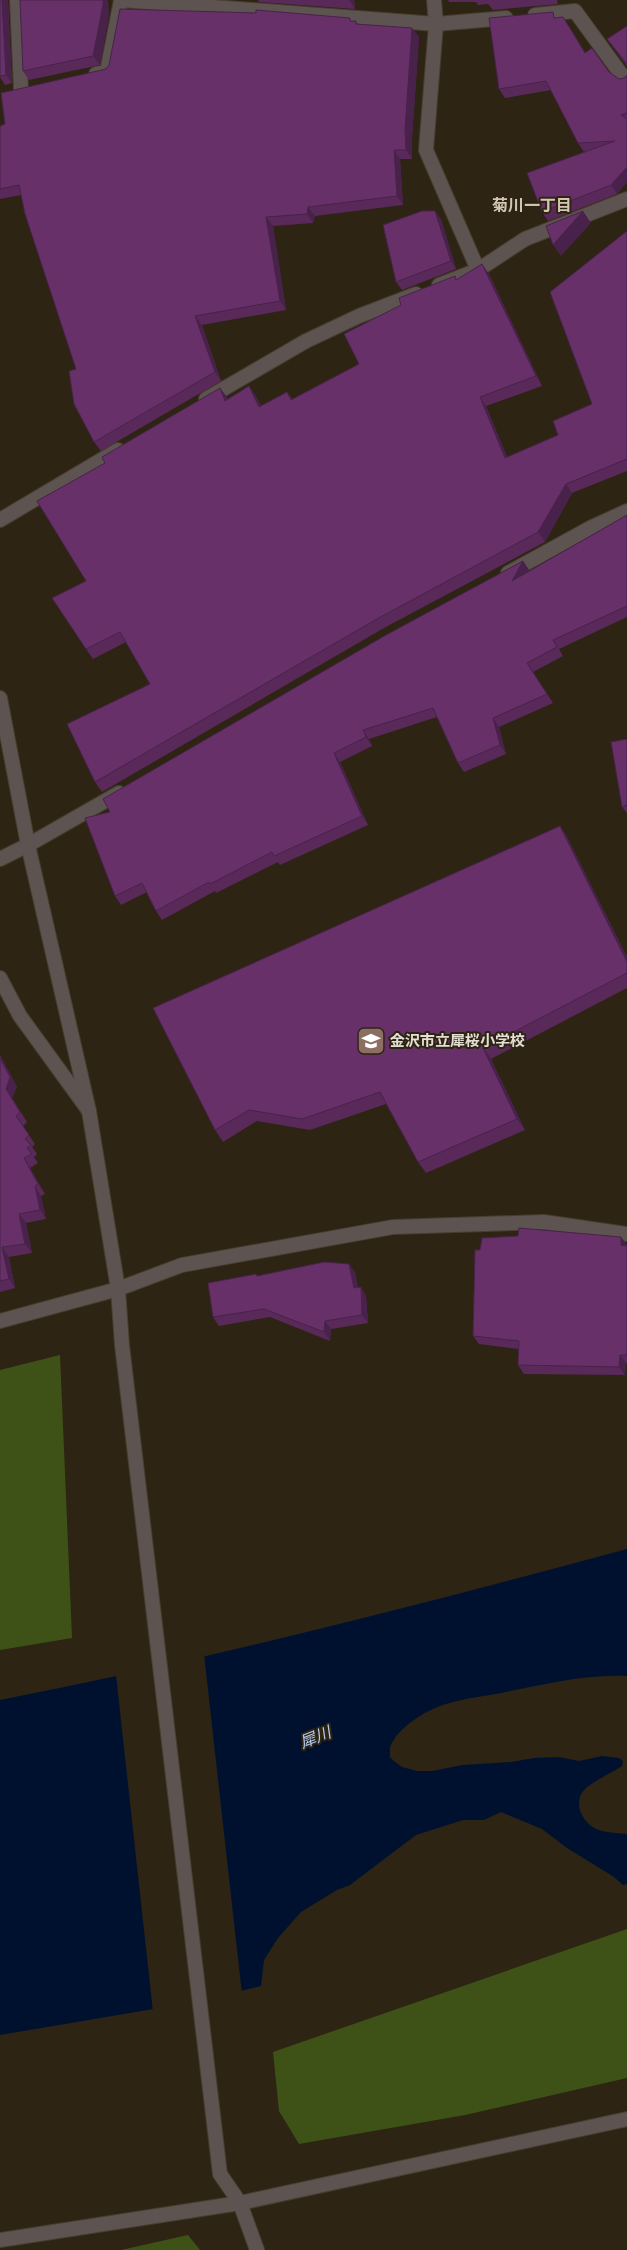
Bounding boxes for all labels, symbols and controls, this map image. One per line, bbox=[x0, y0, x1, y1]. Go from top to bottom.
district label: 菊川一丁目 bbox=[492, 196, 572, 215]
school or university icon: 金沢市立犀桜小学校 bbox=[356, 1026, 386, 1056]
place label: 金沢市立犀桜小学校 bbox=[390, 1032, 525, 1050]
water label: 犀川 bbox=[297, 1722, 335, 1752]

